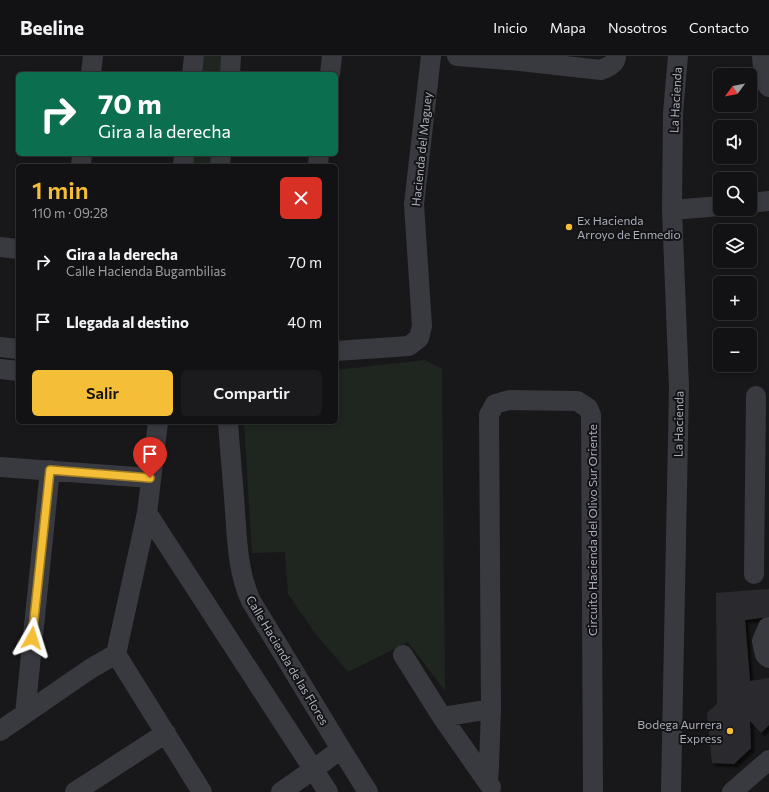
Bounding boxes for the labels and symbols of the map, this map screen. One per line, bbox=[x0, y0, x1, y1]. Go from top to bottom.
street label: La Hacienda bbox=[666, 67, 684, 133]
north arrow bbox=[713, 68, 757, 112]
street label: Hacienda del Maguey bbox=[408, 91, 434, 207]
place label: Ex Hacienda Arroyo de Enmedio bbox=[577, 213, 681, 241]
marker: Ex Hacienda Arroyo de Enmedio bbox=[564, 222, 574, 232]
street label: La Hacienda bbox=[670, 391, 686, 457]
street label: Circuito Hacienda del Olivo Sur Oriente bbox=[585, 424, 599, 636]
pin bbox=[133, 437, 167, 478]
street label: Calle Hacienda de las Flores bbox=[244, 593, 332, 727]
position arrow bbox=[11, 617, 53, 659]
place label: Bodega Aurrera Express bbox=[637, 717, 722, 745]
marker: Bodega Aurrera Express bbox=[725, 726, 735, 736]

